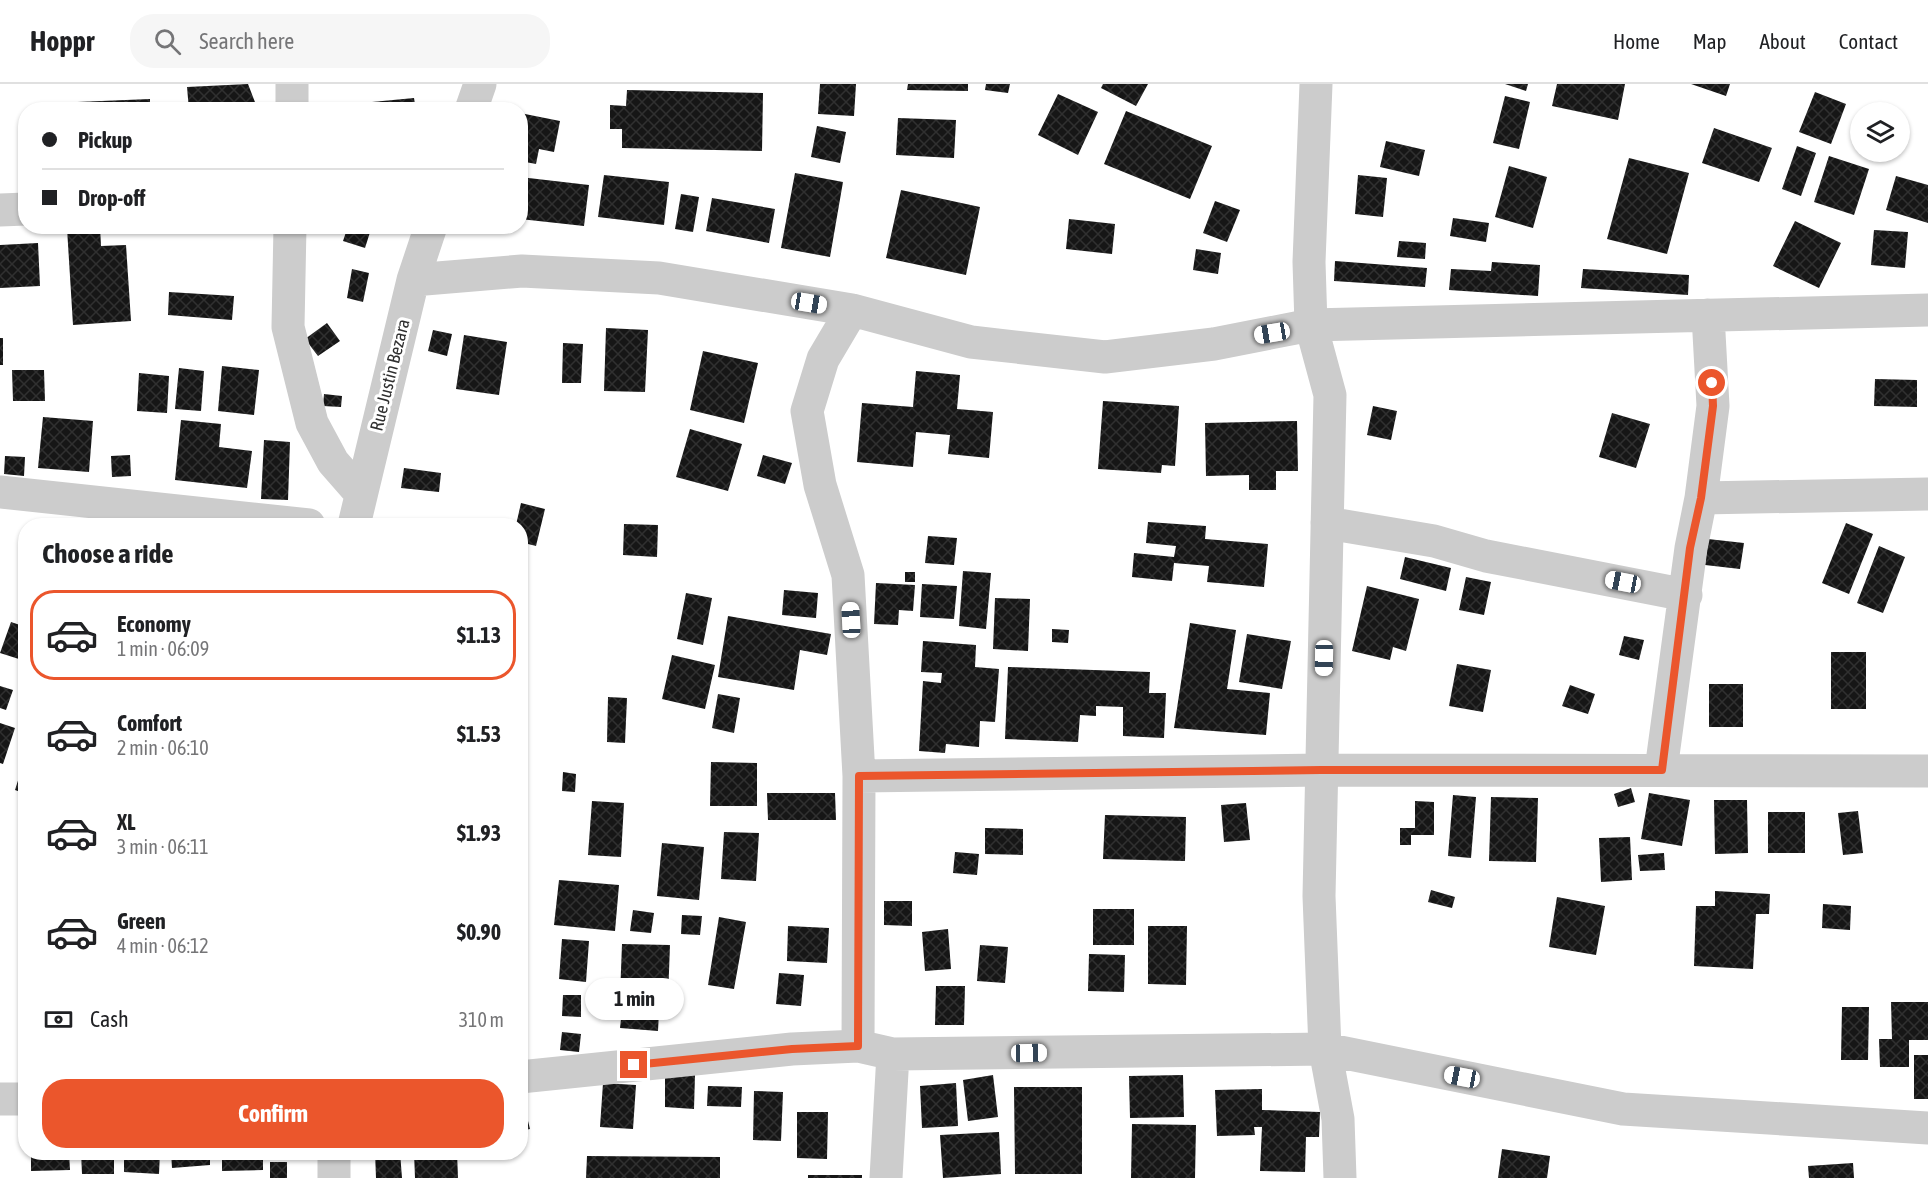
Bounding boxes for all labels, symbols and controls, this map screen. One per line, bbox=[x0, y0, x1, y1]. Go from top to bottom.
search box bbox=[130, 14, 550, 68]
text: Hoppr bbox=[30, 25, 94, 57]
icon: search bbox=[151, 25, 184, 58]
text: Search here bbox=[199, 28, 294, 54]
text: Home bbox=[1613, 29, 1660, 53]
text: Map bbox=[1693, 29, 1727, 53]
text: About bbox=[1760, 29, 1806, 53]
text: Contact bbox=[1839, 29, 1898, 53]
map controls bbox=[1850, 102, 1910, 162]
button: layers bbox=[1850, 102, 1910, 162]
text: Pickup bbox=[78, 127, 133, 153]
text: Drop-off bbox=[78, 185, 145, 211]
car bbox=[790, 291, 828, 315]
street label: Rue Justin Bezara bbox=[365, 317, 414, 433]
car bbox=[1253, 321, 1291, 345]
route start bbox=[1698, 369, 1725, 396]
text: Choose a ride bbox=[42, 538, 174, 569]
car bbox=[1604, 570, 1642, 594]
car bbox=[841, 602, 861, 638]
icon: car bbox=[45, 608, 99, 662]
text: Economy bbox=[117, 611, 191, 637]
text: $1.13 bbox=[457, 622, 501, 648]
text: 1 min · 06:09 bbox=[117, 637, 209, 660]
car bbox=[1315, 640, 1333, 676]
icon: car bbox=[45, 707, 99, 761]
text: Comfort bbox=[117, 710, 182, 736]
text: $1.53 bbox=[457, 721, 501, 747]
text: 2 min · 06:10 bbox=[117, 736, 209, 759]
icon: car bbox=[45, 806, 99, 860]
text: XL bbox=[117, 809, 135, 835]
text: $1.93 bbox=[457, 820, 501, 846]
text: 3 min · 06:11 bbox=[117, 835, 209, 858]
icon: car bbox=[45, 905, 99, 959]
text: Green bbox=[117, 908, 166, 934]
text: $0.90 bbox=[457, 919, 501, 945]
text: 4 min · 06:12 bbox=[117, 934, 209, 957]
callout: 1 min bbox=[584, 978, 684, 1020]
text: 1 min bbox=[614, 987, 655, 1010]
icon: cash bbox=[42, 1003, 75, 1036]
text: Cash bbox=[90, 1006, 129, 1032]
text: 310 m bbox=[459, 1008, 504, 1031]
car bbox=[1011, 1044, 1047, 1062]
route end bbox=[620, 1051, 647, 1078]
car bbox=[1443, 1065, 1481, 1089]
button: Confirm bbox=[42, 1079, 504, 1148]

